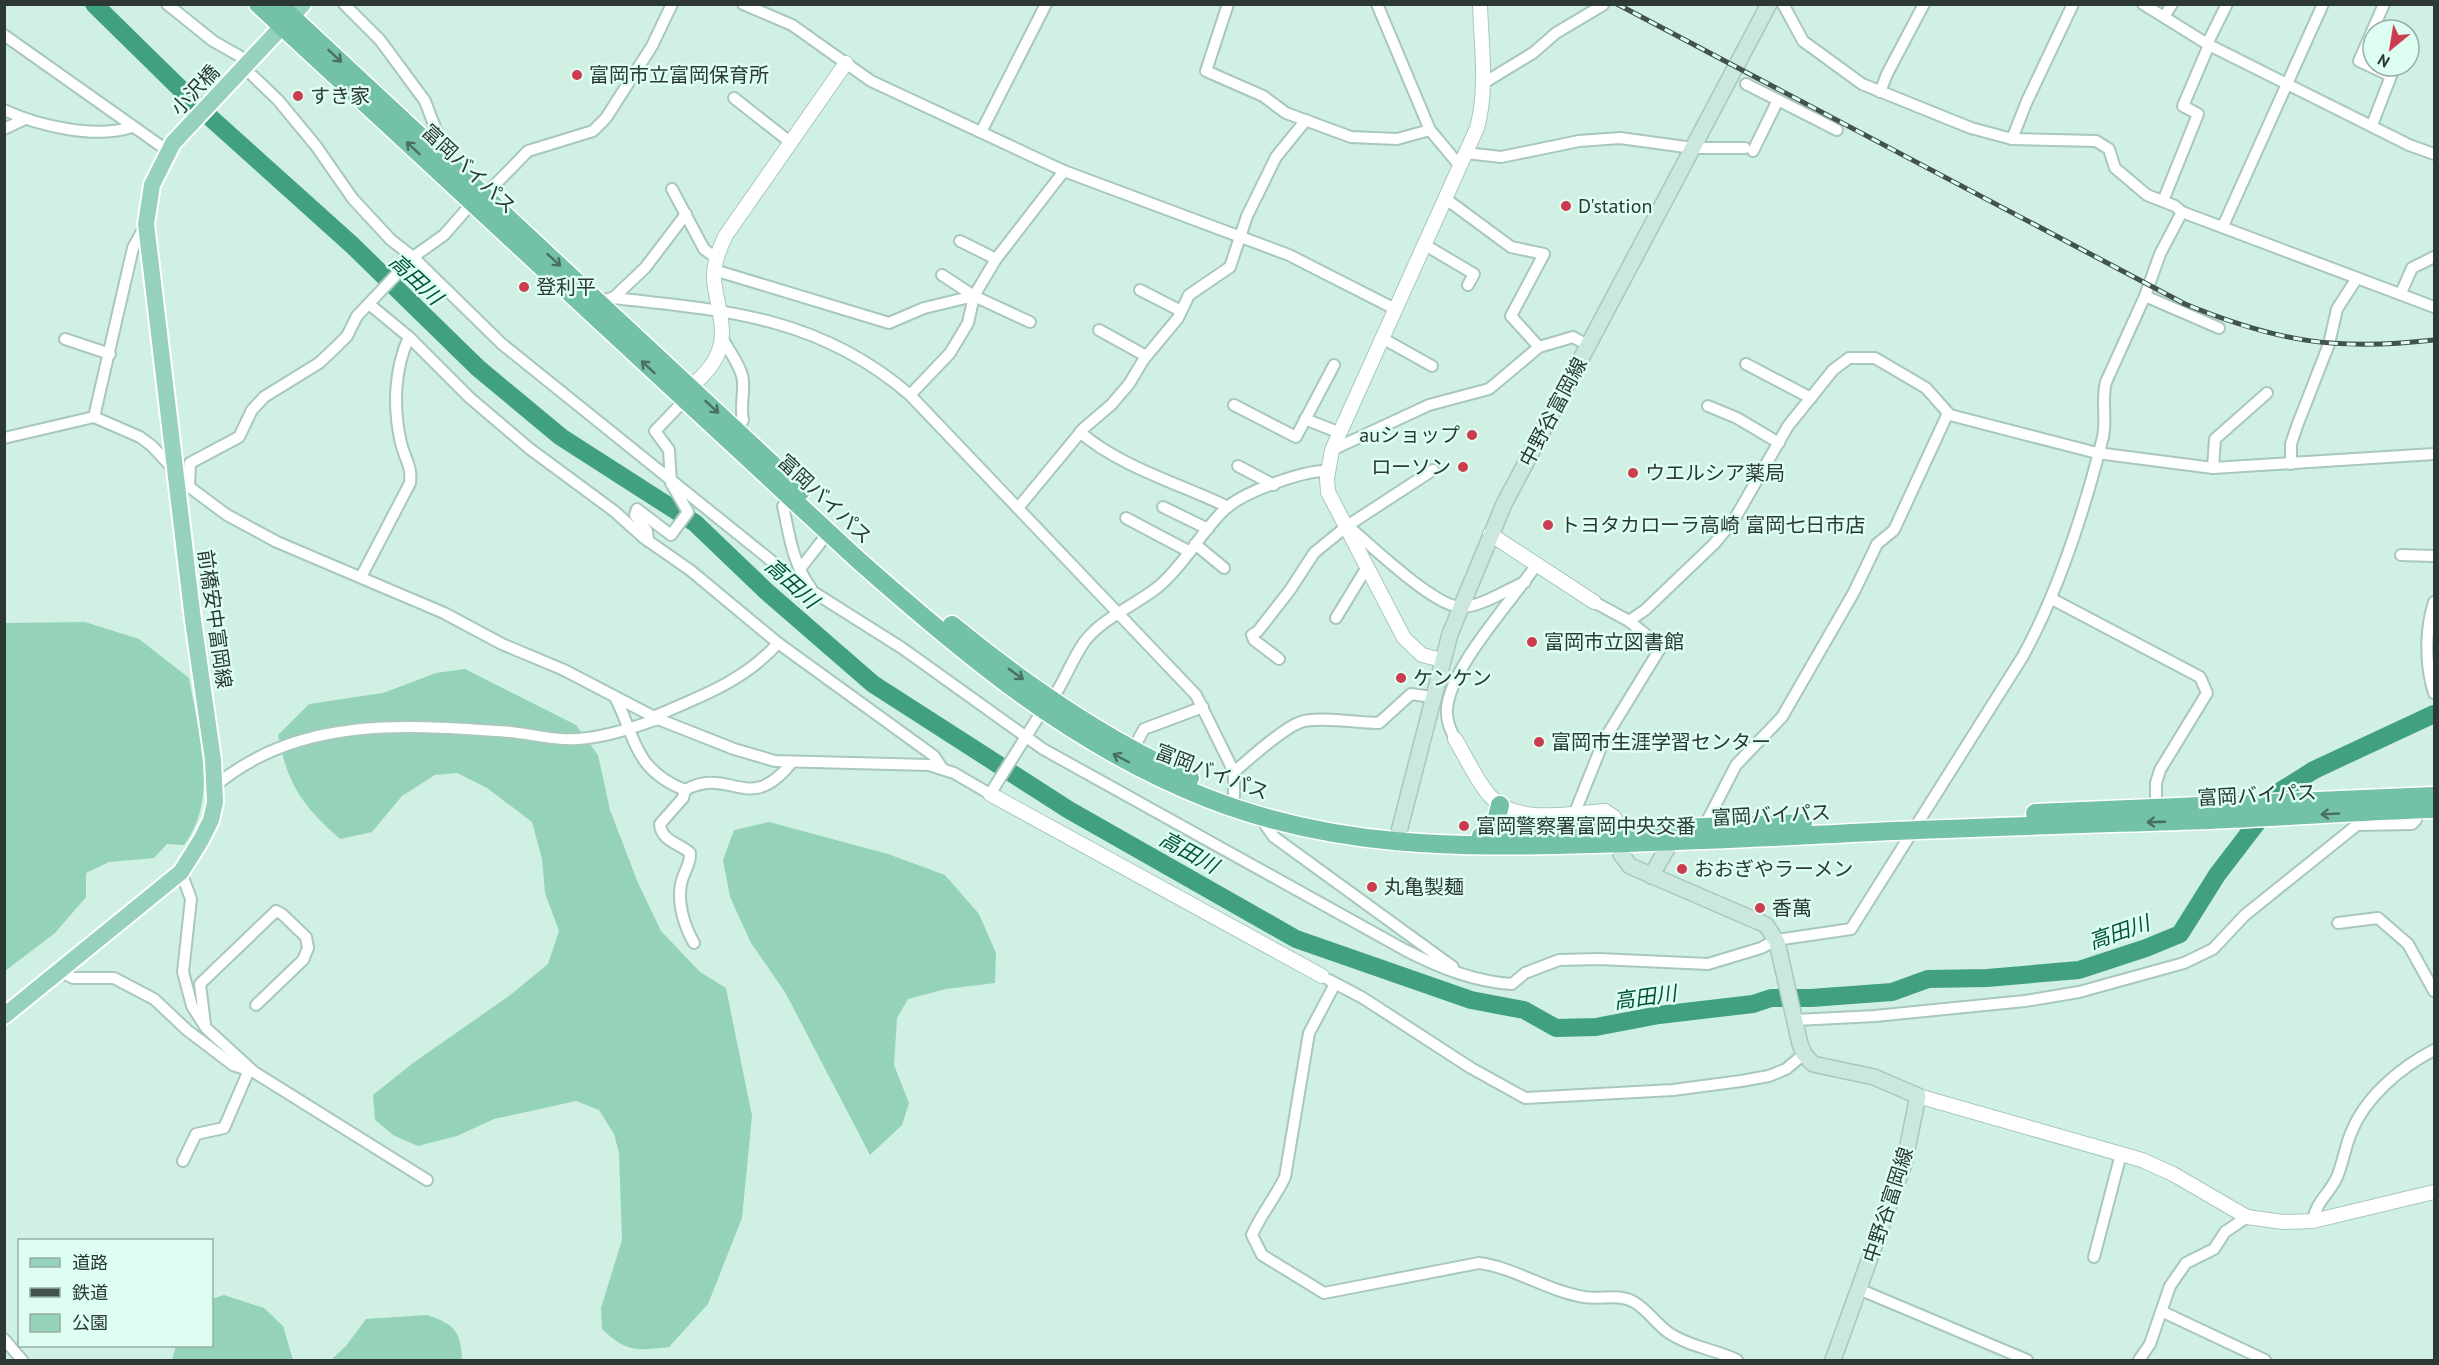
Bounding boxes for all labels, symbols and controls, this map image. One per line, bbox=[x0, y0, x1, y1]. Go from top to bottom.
north arrow bbox=[2361, 18, 2421, 78]
one-way arrow bbox=[327, 49, 342, 63]
text: N bbox=[2374, 50, 2393, 72]
street label: 小沢橋 bbox=[165, 59, 225, 121]
place label: 富岡市立富岡保育所 bbox=[589, 62, 769, 88]
marker: 富岡市立富岡保育所 bbox=[570, 68, 584, 82]
place label: すき家 bbox=[310, 83, 370, 109]
marker: すき家 bbox=[291, 89, 305, 103]
street label: 富岡バイパス bbox=[416, 119, 522, 219]
one-way arrow bbox=[406, 141, 421, 155]
place label: D'station bbox=[1578, 193, 1652, 219]
marker: D'station bbox=[1559, 199, 1573, 213]
water label: 高田川 bbox=[384, 248, 450, 312]
one-way arrow bbox=[546, 253, 561, 267]
place label: 登利平 bbox=[536, 274, 596, 300]
marker: 登利平 bbox=[517, 280, 531, 294]
street label: 中野谷富岡線 bbox=[1513, 353, 1593, 471]
one-way arrow bbox=[641, 360, 656, 374]
one-way arrow bbox=[705, 400, 720, 415]
place label: auショップ bbox=[1359, 422, 1460, 448]
marker: auショップ bbox=[1465, 428, 1479, 442]
street label: 富岡バイパス bbox=[772, 449, 878, 549]
place label: ローソン bbox=[1371, 454, 1451, 480]
marker: ローソン bbox=[1456, 460, 1470, 474]
place label: ウエルシア薬局 bbox=[1645, 460, 1785, 486]
marker: ウエルシア薬局 bbox=[1626, 466, 1640, 480]
place label: トヨタカローラ高崎 富岡七日市店 bbox=[1560, 512, 1865, 538]
marker: トヨタカローラ高崎 富岡七日市店 bbox=[1541, 518, 1555, 532]
street label: 前橋安中富岡線 bbox=[192, 548, 238, 690]
water label: 高田川 bbox=[760, 552, 826, 615]
place label: 富岡市立図書館 bbox=[1544, 629, 1684, 655]
marker: 富岡市立図書館 bbox=[1525, 635, 1539, 649]
place label: ケンケン bbox=[1413, 665, 1492, 691]
one-way arrow bbox=[1008, 668, 1024, 681]
marker: ケンケン bbox=[1394, 671, 1408, 685]
place label: 富岡市生涯学習センター bbox=[1551, 729, 1771, 755]
marker: 富岡市生涯学習センター bbox=[1532, 735, 1546, 749]
street label: 富岡バイパス bbox=[1152, 738, 1272, 806]
one-way arrow bbox=[1113, 752, 1130, 764]
street label: 富岡バイパス bbox=[2197, 779, 2317, 811]
street label: 富岡バイパス bbox=[1711, 799, 1831, 831]
one-way arrow bbox=[2320, 808, 2340, 819]
place label: 富岡警察署富岡中央交番 bbox=[1476, 813, 1696, 839]
one-way arrow bbox=[2146, 816, 2166, 827]
marker: 富岡警察署富岡中央交番 bbox=[1457, 819, 1471, 833]
water label: 高田川 bbox=[1155, 825, 1225, 880]
place label: おおぎやラーメン bbox=[1694, 856, 1853, 882]
marker: おおぎやラーメン bbox=[1675, 862, 1689, 876]
place label: 丸亀製麺 bbox=[1384, 874, 1464, 900]
marker: 丸亀製麺 bbox=[1365, 880, 1379, 894]
place label: 香萬 bbox=[1772, 895, 1812, 921]
marker: 香萬 bbox=[1753, 901, 1767, 915]
water label: 高田川 bbox=[2085, 908, 2155, 955]
water label: 高田川 bbox=[1612, 979, 1680, 1015]
street label: 中野谷富岡線 bbox=[1857, 1144, 1919, 1266]
legend bbox=[18, 1239, 213, 1347]
text: 道路 bbox=[72, 1251, 108, 1274]
text: 鉄道 bbox=[72, 1281, 108, 1304]
text: 公園 bbox=[72, 1311, 108, 1334]

